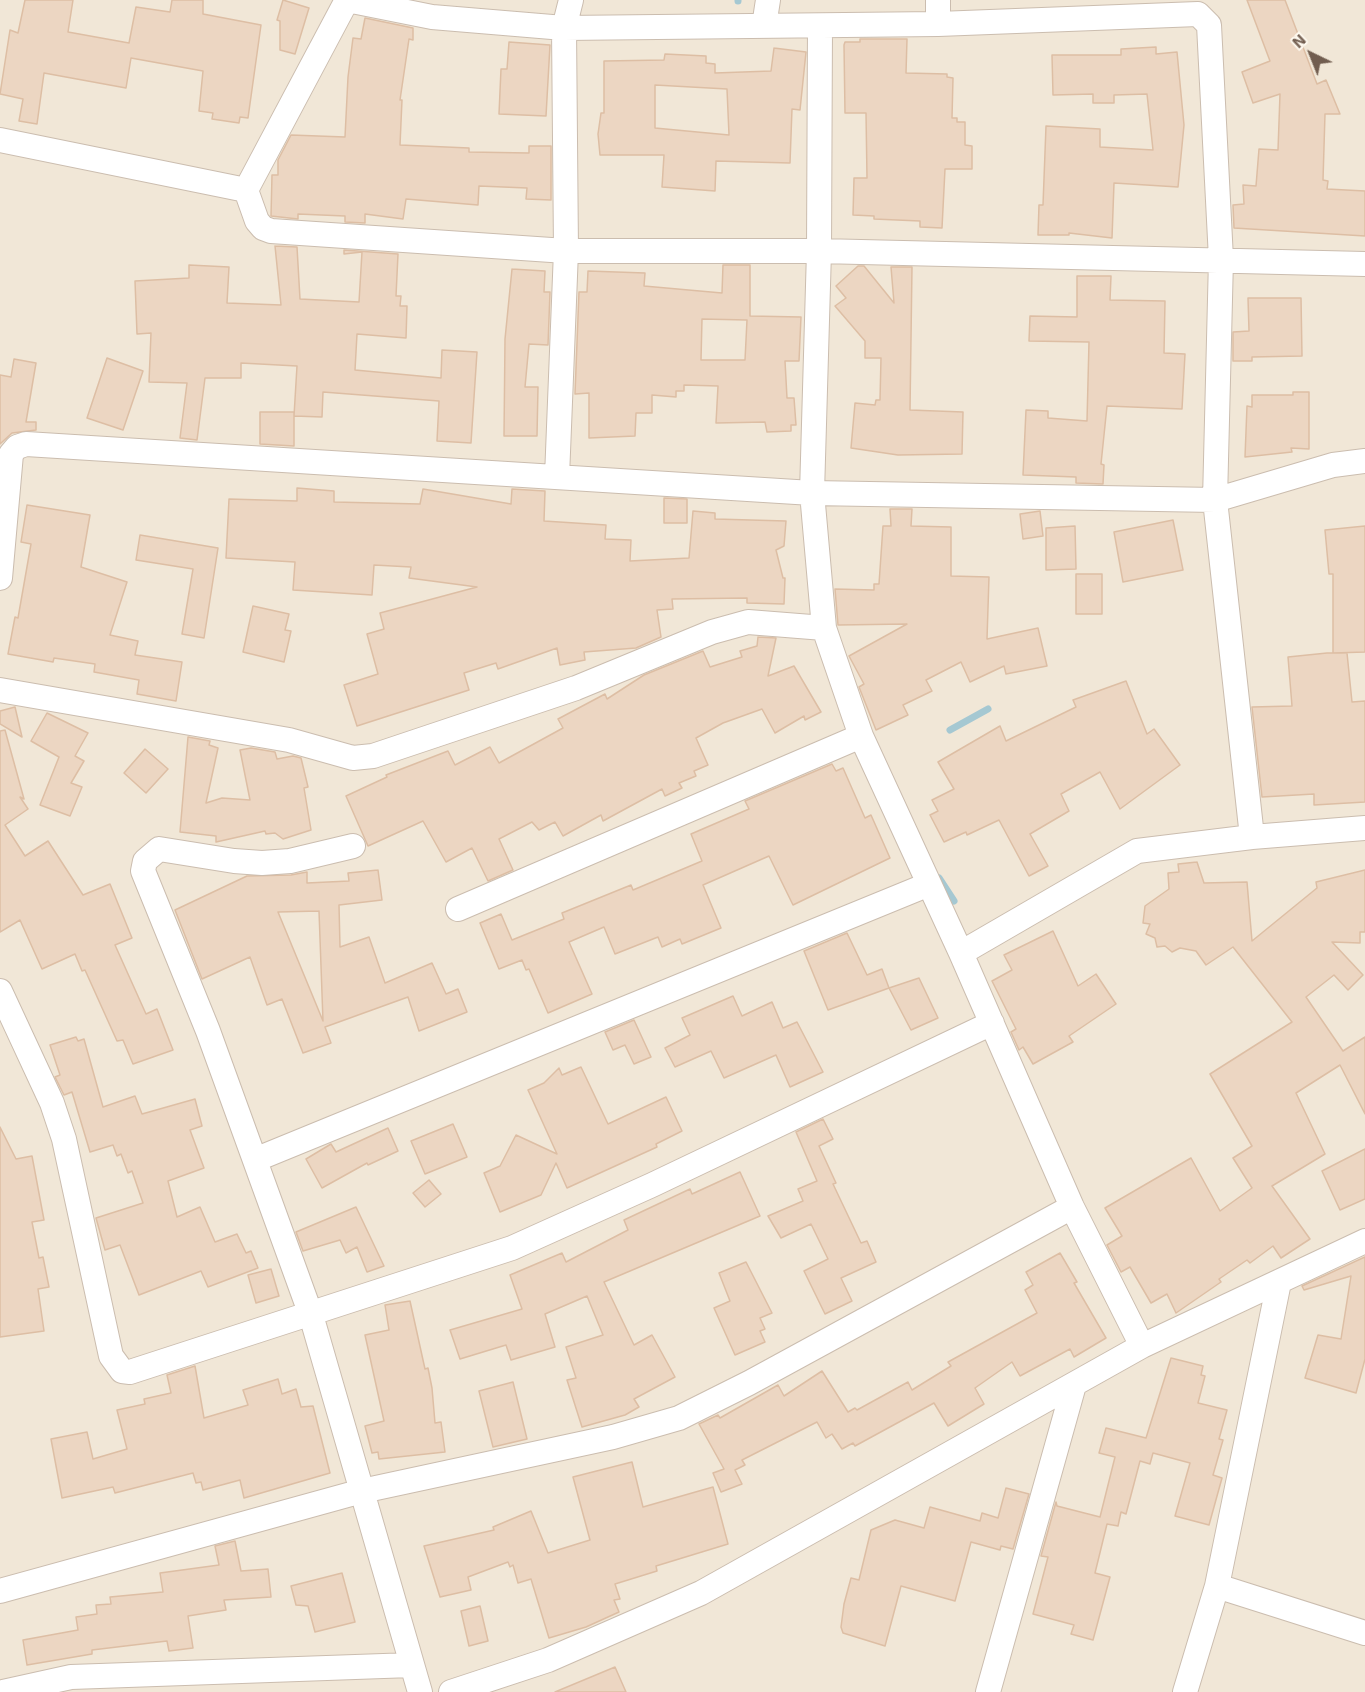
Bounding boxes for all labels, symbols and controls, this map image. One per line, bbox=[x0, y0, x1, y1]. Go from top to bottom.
north arrow bbox=[1281, 24, 1341, 84]
text: N bbox=[1288, 30, 1309, 51]

